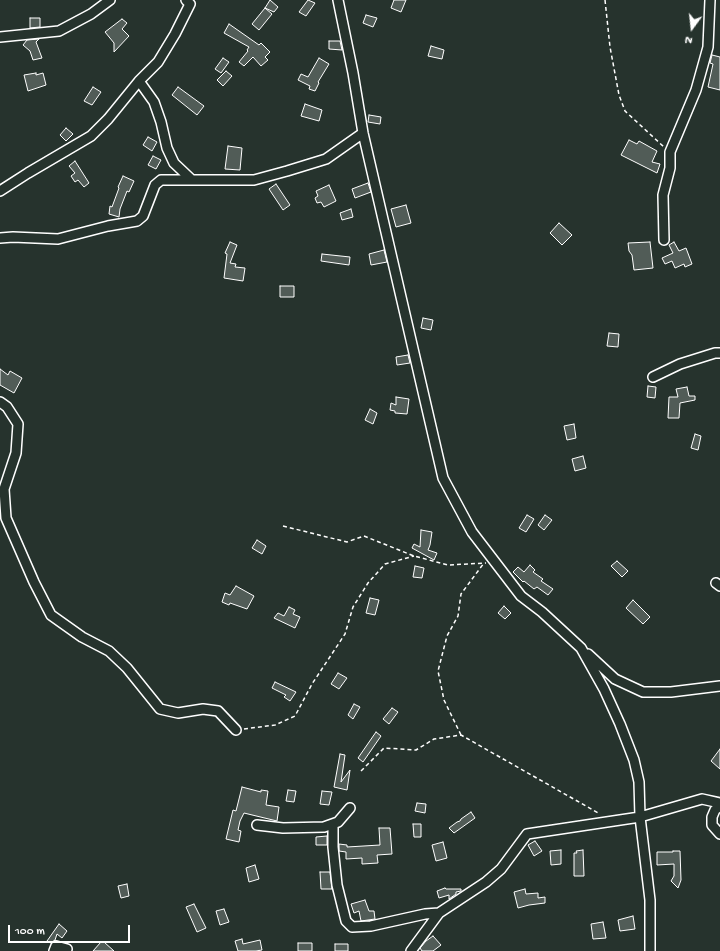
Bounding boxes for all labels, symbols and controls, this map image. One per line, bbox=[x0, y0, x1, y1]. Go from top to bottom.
north arrow bbox=[672, 8, 712, 48]
text: N bbox=[684, 33, 694, 46]
scale bar bbox=[10, 917, 132, 943]
text: 100 m bbox=[15, 925, 45, 939]

